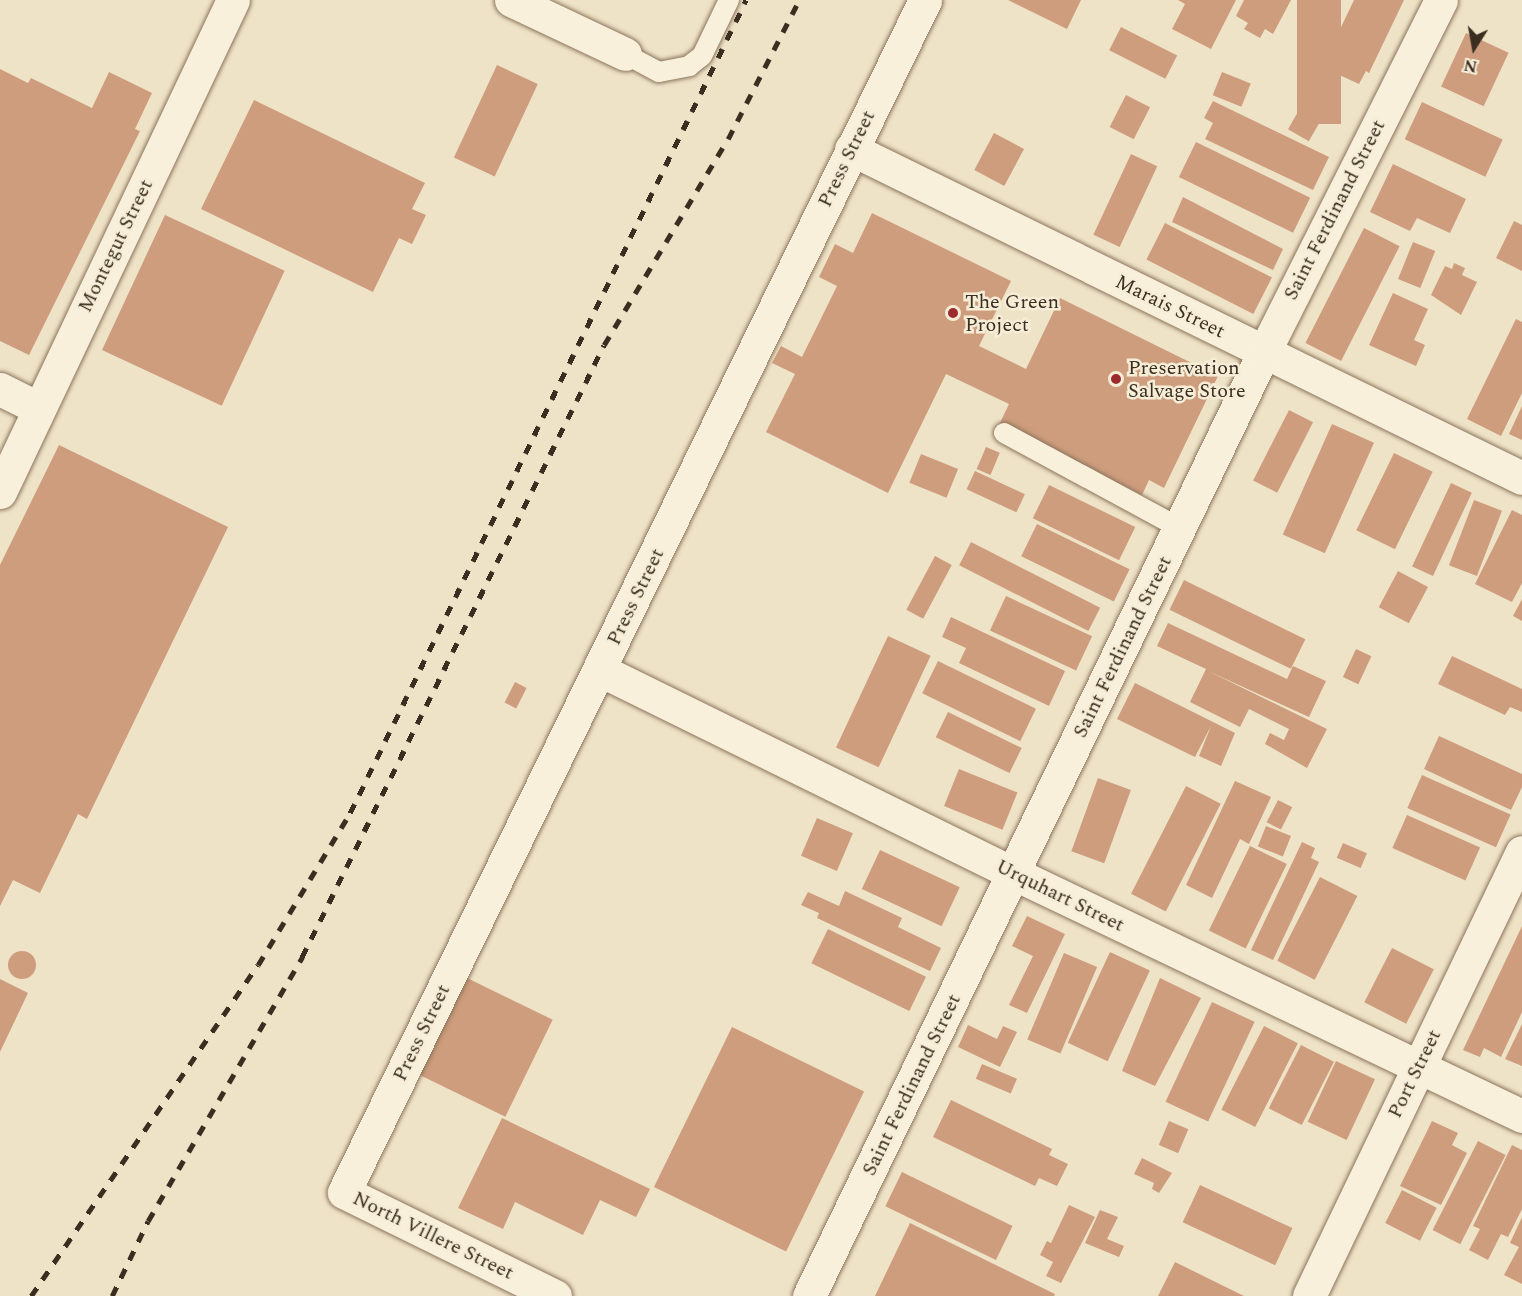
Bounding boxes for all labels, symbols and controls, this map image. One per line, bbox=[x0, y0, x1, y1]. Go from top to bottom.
north arrow bbox=[1444, 18, 1504, 78]
text: N bbox=[1462, 53, 1479, 79]
street label: Press Street bbox=[813, 107, 881, 211]
street label: Saint Ferdinand Street bbox=[1279, 116, 1391, 304]
street label: Montegut Street bbox=[73, 176, 159, 316]
street label: Marais Street bbox=[1111, 270, 1229, 344]
place label: The Green Project bbox=[965, 290, 1059, 337]
marker: The Green Project bbox=[946, 306, 960, 320]
place label: Preservation Salvage Store bbox=[1128, 356, 1246, 403]
marker: Preservation Salvage Store bbox=[1109, 372, 1123, 386]
street label: Press Street bbox=[602, 545, 670, 649]
street label: Saint Ferdinand Street bbox=[1069, 552, 1177, 742]
street label: Urquhart Street bbox=[992, 855, 1128, 937]
street label: Press Street bbox=[388, 981, 456, 1085]
street label: Saint Ferdinand Street bbox=[858, 990, 966, 1180]
street label: Port Street bbox=[1383, 1026, 1447, 1122]
street label: North Villere Street bbox=[349, 1187, 517, 1285]

